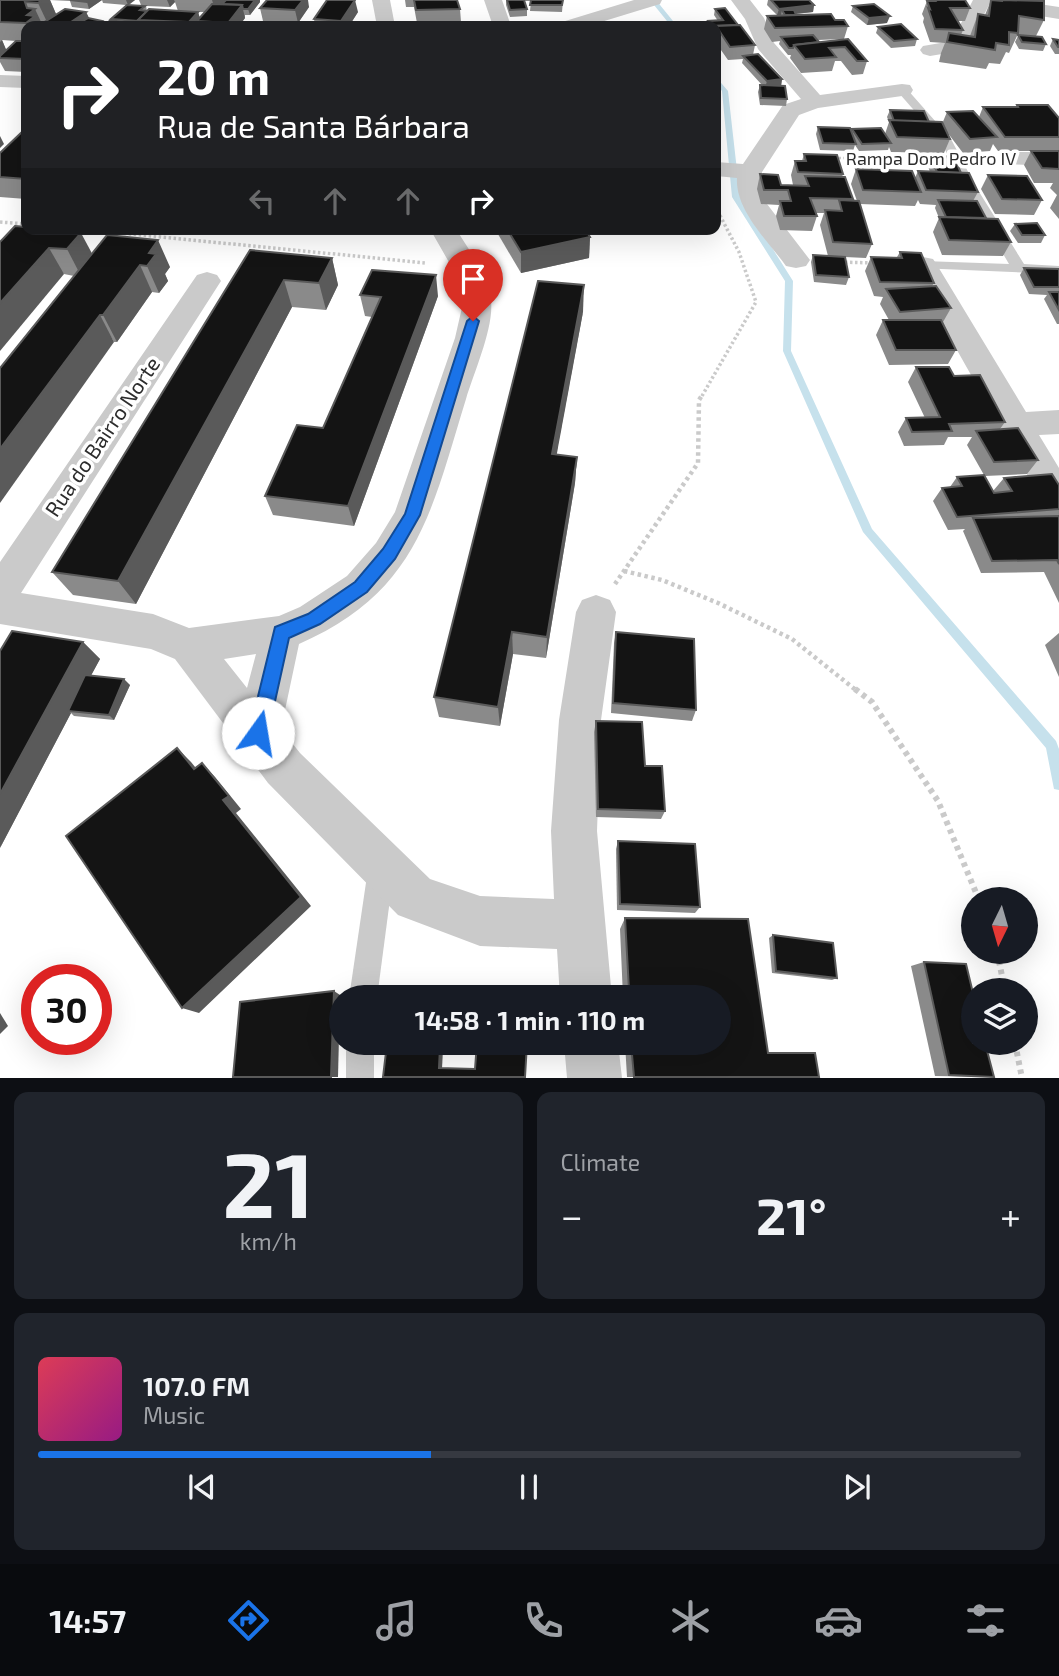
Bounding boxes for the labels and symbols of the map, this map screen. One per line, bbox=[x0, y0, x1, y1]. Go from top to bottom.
street label: Rampa Dom Pedro IV bbox=[846, 147, 1016, 169]
pin bbox=[443, 249, 503, 321]
street label: Rua do Bairro Norte bbox=[39, 352, 164, 521]
position arrow bbox=[221, 696, 295, 770]
north arrow bbox=[961, 887, 1038, 964]
speed limit sign: 30 bbox=[21, 964, 112, 1055]

